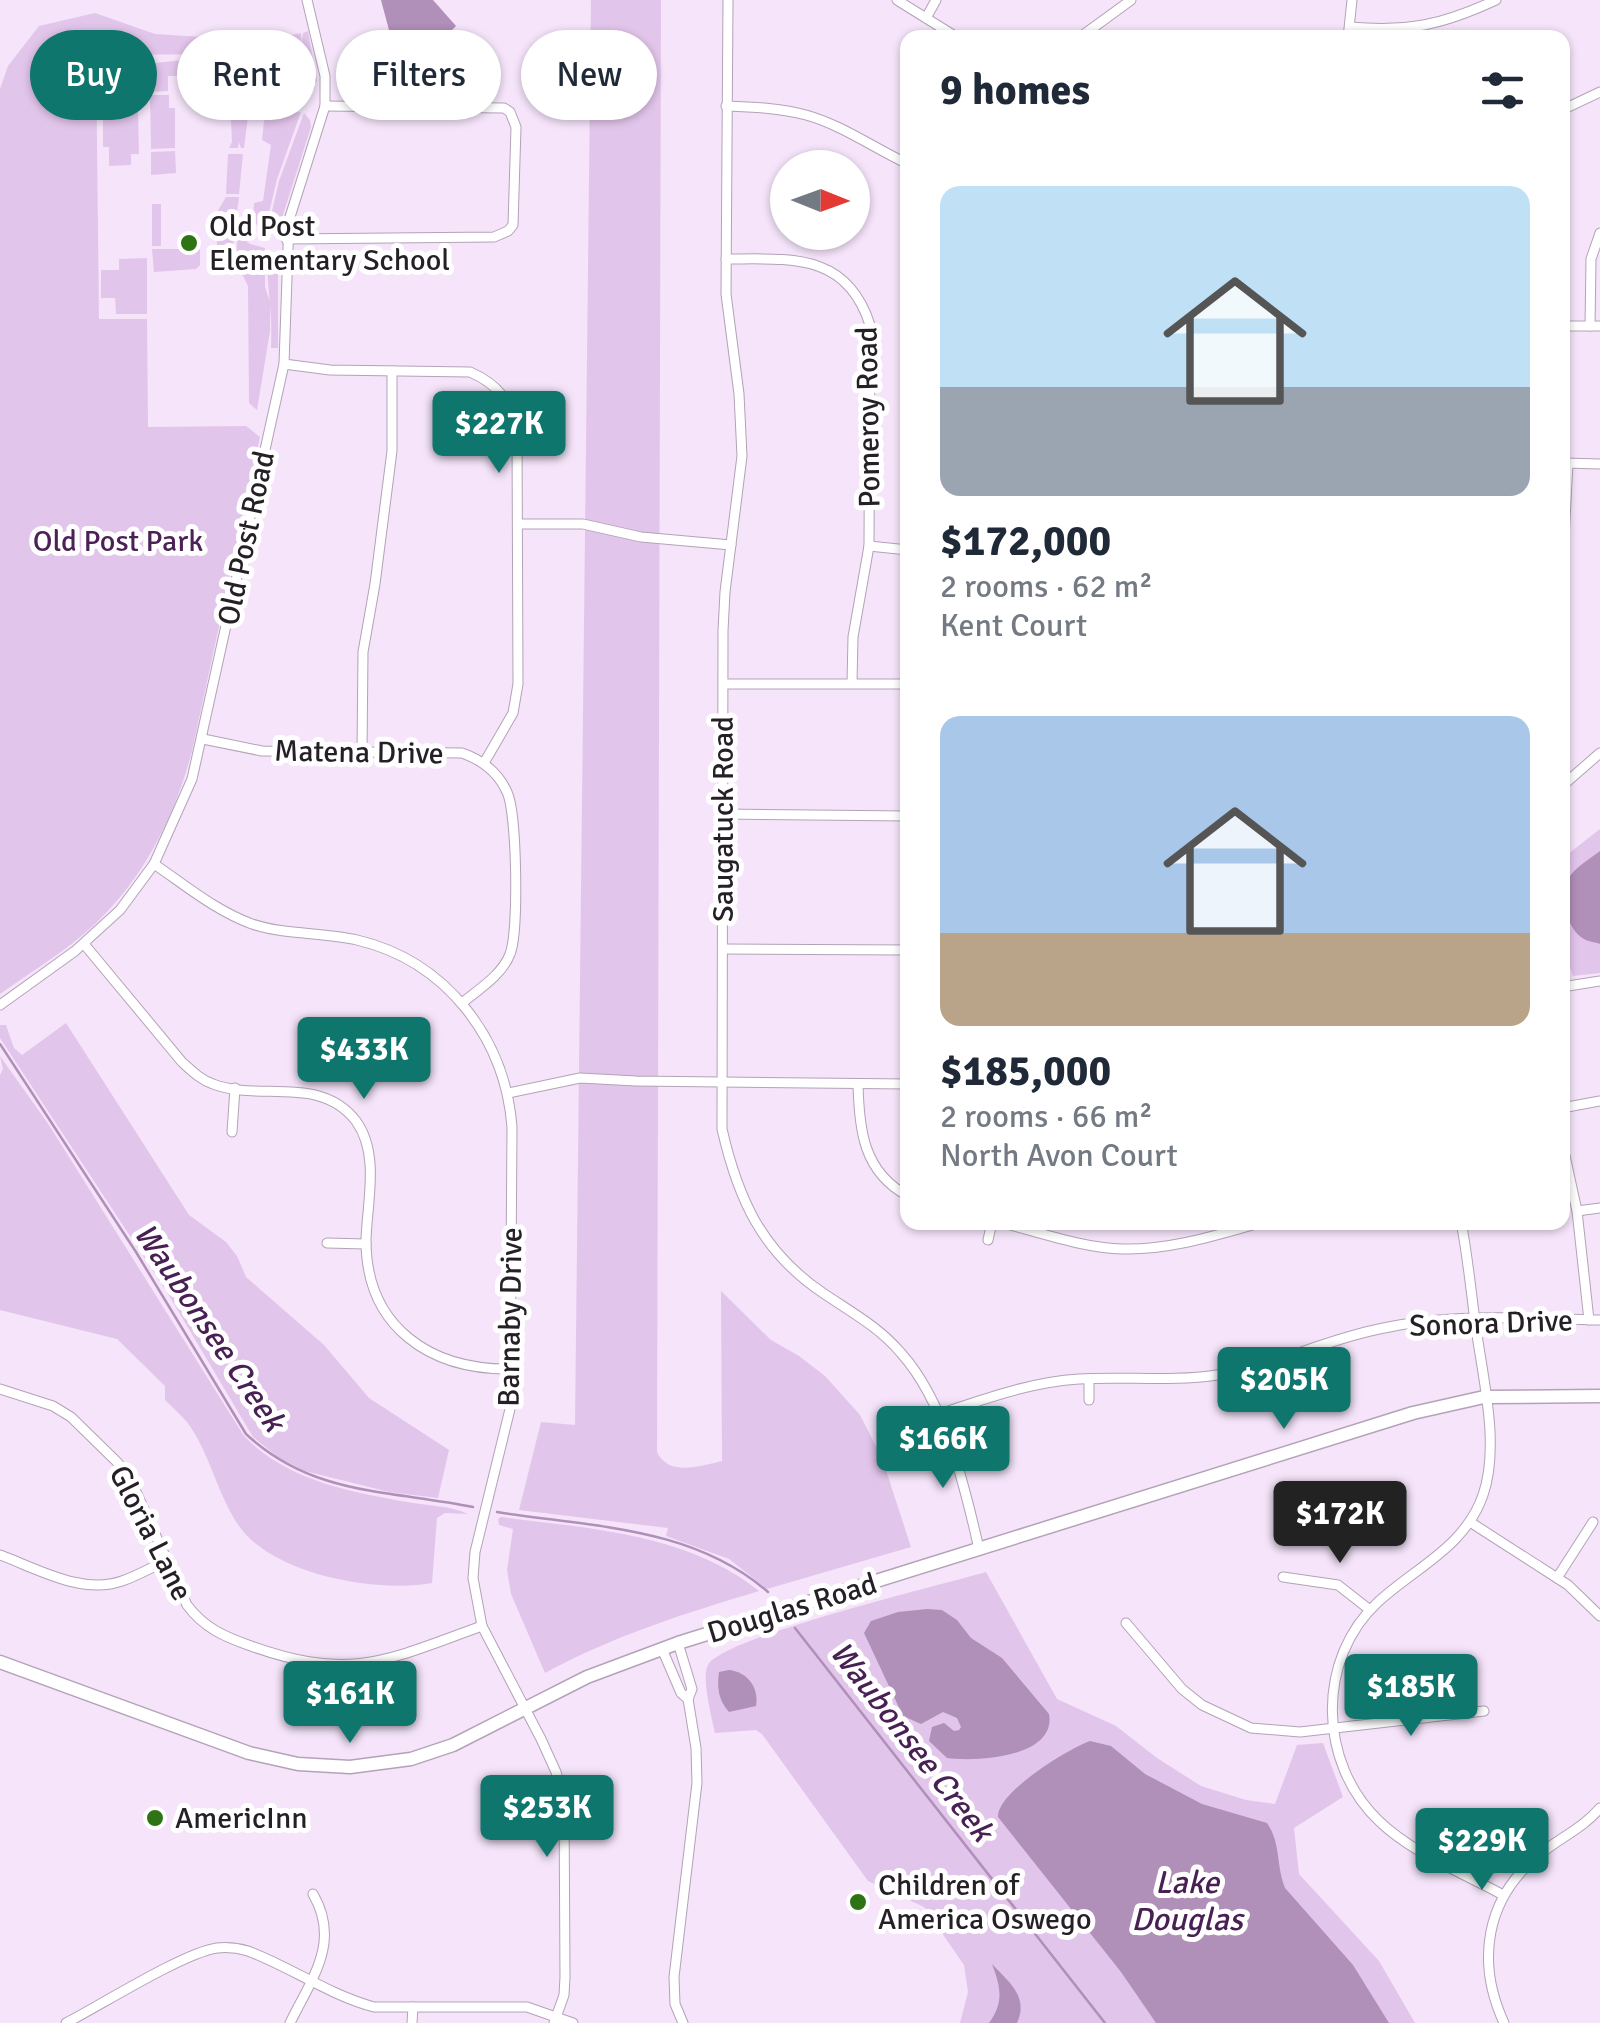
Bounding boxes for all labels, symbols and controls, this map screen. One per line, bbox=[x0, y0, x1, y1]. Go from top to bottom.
chip: Buy bbox=[30, 30, 157, 120]
chip: Rent bbox=[177, 30, 316, 120]
chip: Filters bbox=[336, 30, 501, 120]
chip: New bbox=[521, 30, 657, 120]
icon: filters bbox=[1475, 63, 1530, 118]
text: 9 homes bbox=[940, 65, 1090, 116]
north arrow bbox=[770, 150, 870, 250]
map controls bbox=[770, 150, 870, 250]
place label: Old Post Elementary School bbox=[209, 208, 450, 279]
marker: Old Post Elementary School bbox=[178, 232, 200, 254]
icon: home bbox=[1145, 251, 1325, 431]
street label: Pomeroy Road bbox=[848, 326, 889, 508]
pin: $227K bbox=[429, 391, 569, 476]
text: $227K bbox=[455, 404, 543, 443]
street label: Old Post Road bbox=[210, 448, 283, 629]
text: $172,000 bbox=[940, 516, 1111, 567]
park label: Old Post Park bbox=[33, 523, 203, 560]
text: 2 rooms · 62 m² bbox=[940, 567, 1153, 606]
text: Kent Court bbox=[940, 606, 1087, 645]
street label: Saugatuck Road bbox=[705, 716, 742, 922]
street label: Matena Drive bbox=[274, 733, 444, 772]
icon: home bbox=[1145, 781, 1325, 961]
pin: $433K bbox=[294, 1017, 434, 1102]
text: $433K bbox=[320, 1030, 408, 1069]
text: $185,000 bbox=[940, 1046, 1111, 1097]
text: 2 rooms · 66 m² bbox=[940, 1097, 1153, 1136]
text: North Avon Court bbox=[940, 1136, 1178, 1175]
water label: Waubonsee Creek bbox=[126, 1216, 295, 1441]
street label: Barnaby Drive bbox=[490, 1227, 531, 1407]
street label: Sonora Drive bbox=[1408, 1302, 1574, 1345]
pin: $205K bbox=[1214, 1347, 1354, 1432]
text: $205K bbox=[1240, 1360, 1328, 1399]
pin: $166K bbox=[873, 1406, 1013, 1491]
text: $166K bbox=[899, 1419, 987, 1458]
street label: Gloria Lane bbox=[101, 1459, 200, 1607]
pin: $172K bbox=[1270, 1481, 1410, 1566]
text: $172K bbox=[1296, 1494, 1384, 1533]
street label: Douglas Road bbox=[703, 1565, 881, 1652]
water label: Waubonsee Creek bbox=[822, 1634, 1003, 1851]
pin: $185K bbox=[1341, 1654, 1481, 1739]
pin: $161K bbox=[280, 1661, 420, 1746]
text: $185K bbox=[1367, 1667, 1455, 1706]
text: $161K bbox=[306, 1674, 394, 1713]
pin: $253K bbox=[477, 1775, 617, 1860]
text: $253K bbox=[503, 1788, 591, 1827]
place label: AmericInn bbox=[175, 1800, 308, 1837]
marker: AmericInn bbox=[144, 1807, 166, 1829]
pin: $229K bbox=[1412, 1808, 1552, 1893]
text: $229K bbox=[1438, 1821, 1526, 1860]
water label: Lake Douglas bbox=[1131, 1863, 1246, 1939]
place label: Children of America Oswego bbox=[878, 1867, 1092, 1938]
marker: Children of America Oswego bbox=[847, 1891, 869, 1913]

